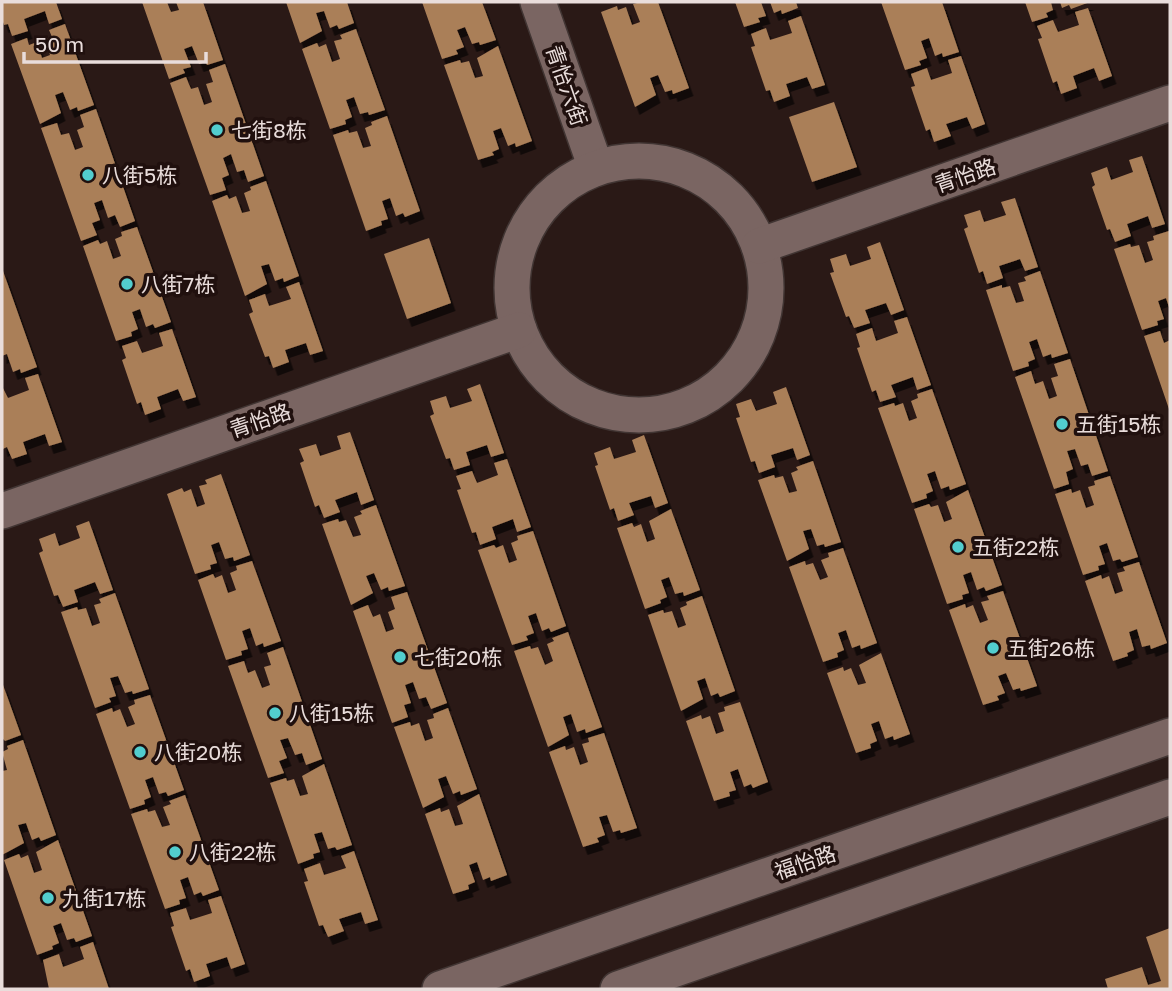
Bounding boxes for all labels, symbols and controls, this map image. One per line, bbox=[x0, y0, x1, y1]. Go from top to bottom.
scale bar bbox=[24, 21, 206, 65]
text: 50 m bbox=[35, 31, 84, 57]
street label: 青怡六街 bbox=[541, 41, 593, 129]
place label: 七街8栋 bbox=[231, 117, 307, 143]
marker: 七街8栋 bbox=[209, 122, 225, 138]
street label: 青怡路 bbox=[931, 152, 999, 198]
place label: 八街5栋 bbox=[102, 162, 177, 188]
marker: 八街5栋 bbox=[80, 167, 96, 183]
place label: 八街7栋 bbox=[141, 271, 215, 297]
marker: 八街7栋 bbox=[119, 276, 135, 292]
street label: 青怡路 bbox=[226, 397, 294, 443]
place label: 五街15栋 bbox=[1076, 411, 1161, 437]
marker: 五街15栋 bbox=[1054, 416, 1070, 432]
place label: 五街22栋 bbox=[972, 534, 1059, 560]
marker: 五街22栋 bbox=[950, 539, 966, 555]
place label: 五街26栋 bbox=[1007, 635, 1095, 661]
marker: 五街26栋 bbox=[985, 640, 1001, 656]
place label: 七街20栋 bbox=[414, 644, 502, 670]
marker: 七街20栋 bbox=[392, 649, 408, 665]
place label: 八街15栋 bbox=[289, 700, 374, 726]
marker: 八街15栋 bbox=[267, 705, 283, 721]
place label: 八街20栋 bbox=[154, 739, 242, 765]
marker: 八街20栋 bbox=[132, 744, 148, 760]
place label: 八街22栋 bbox=[189, 839, 276, 865]
street label: 福怡路 bbox=[771, 839, 839, 885]
marker: 八街22栋 bbox=[167, 844, 183, 860]
place label: 九街17栋 bbox=[62, 885, 146, 911]
marker: 九街17栋 bbox=[40, 890, 56, 906]

